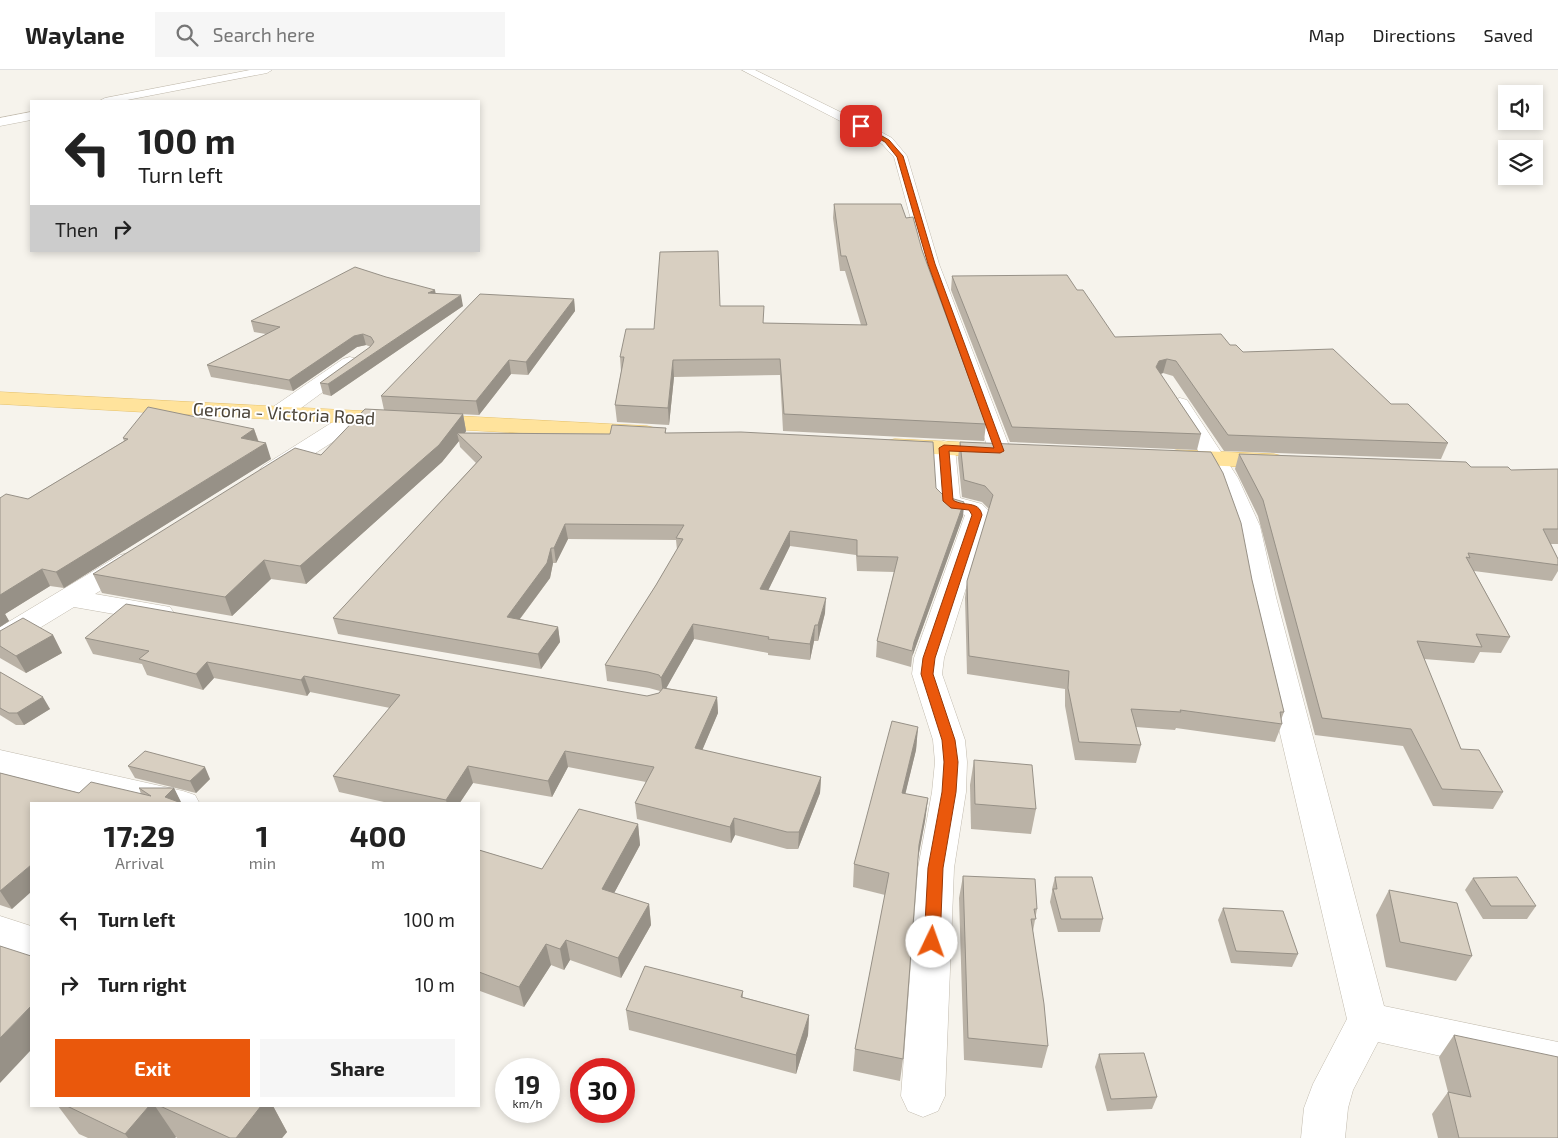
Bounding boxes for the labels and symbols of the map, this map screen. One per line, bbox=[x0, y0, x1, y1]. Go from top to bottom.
pin bbox=[840, 105, 882, 147]
street label: Gerona - Victoria Road bbox=[192, 397, 376, 429]
position arrow bbox=[905, 915, 957, 967]
speed limit sign: 30 bbox=[570, 1058, 635, 1123]

